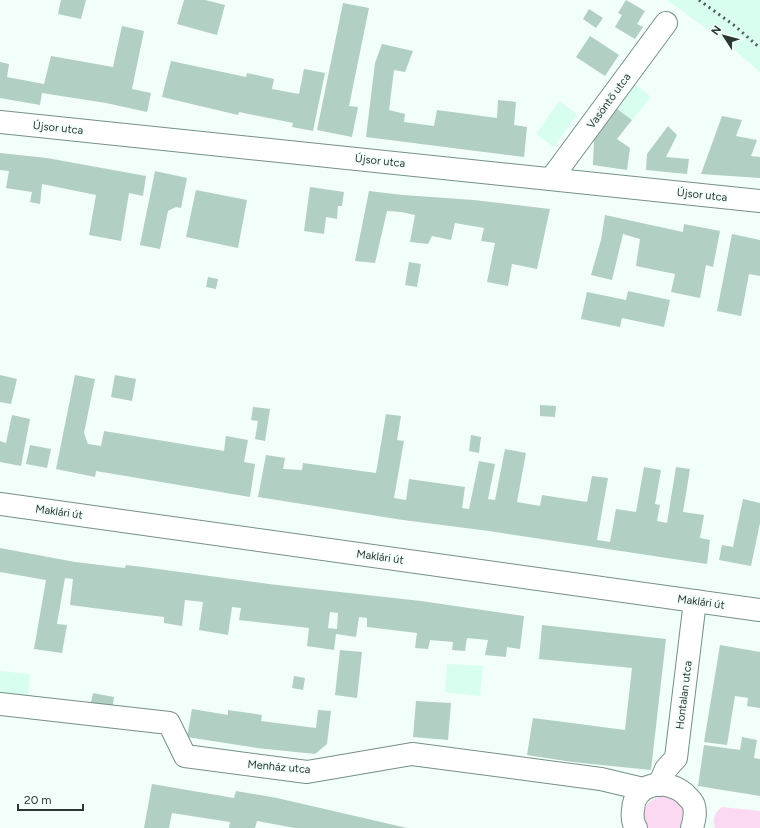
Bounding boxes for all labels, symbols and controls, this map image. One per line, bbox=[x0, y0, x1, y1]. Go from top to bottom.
north arrow bbox=[704, 16, 744, 56]
text: N bbox=[709, 23, 724, 38]
street label: Vasöntő utca bbox=[584, 71, 634, 131]
street label: Újsor utca bbox=[32, 118, 84, 137]
street label: Újsor utca bbox=[354, 151, 406, 170]
street label: Újsor utca bbox=[676, 185, 728, 204]
street label: Maklári út bbox=[35, 502, 83, 522]
street label: Maklári út bbox=[356, 547, 404, 567]
street label: Maklári út bbox=[677, 592, 725, 612]
street label: Hontalan utca bbox=[673, 660, 695, 730]
street label: Menház utca bbox=[247, 758, 311, 776]
scale bar bbox=[18, 786, 83, 812]
text: 20 m bbox=[24, 793, 52, 807]

